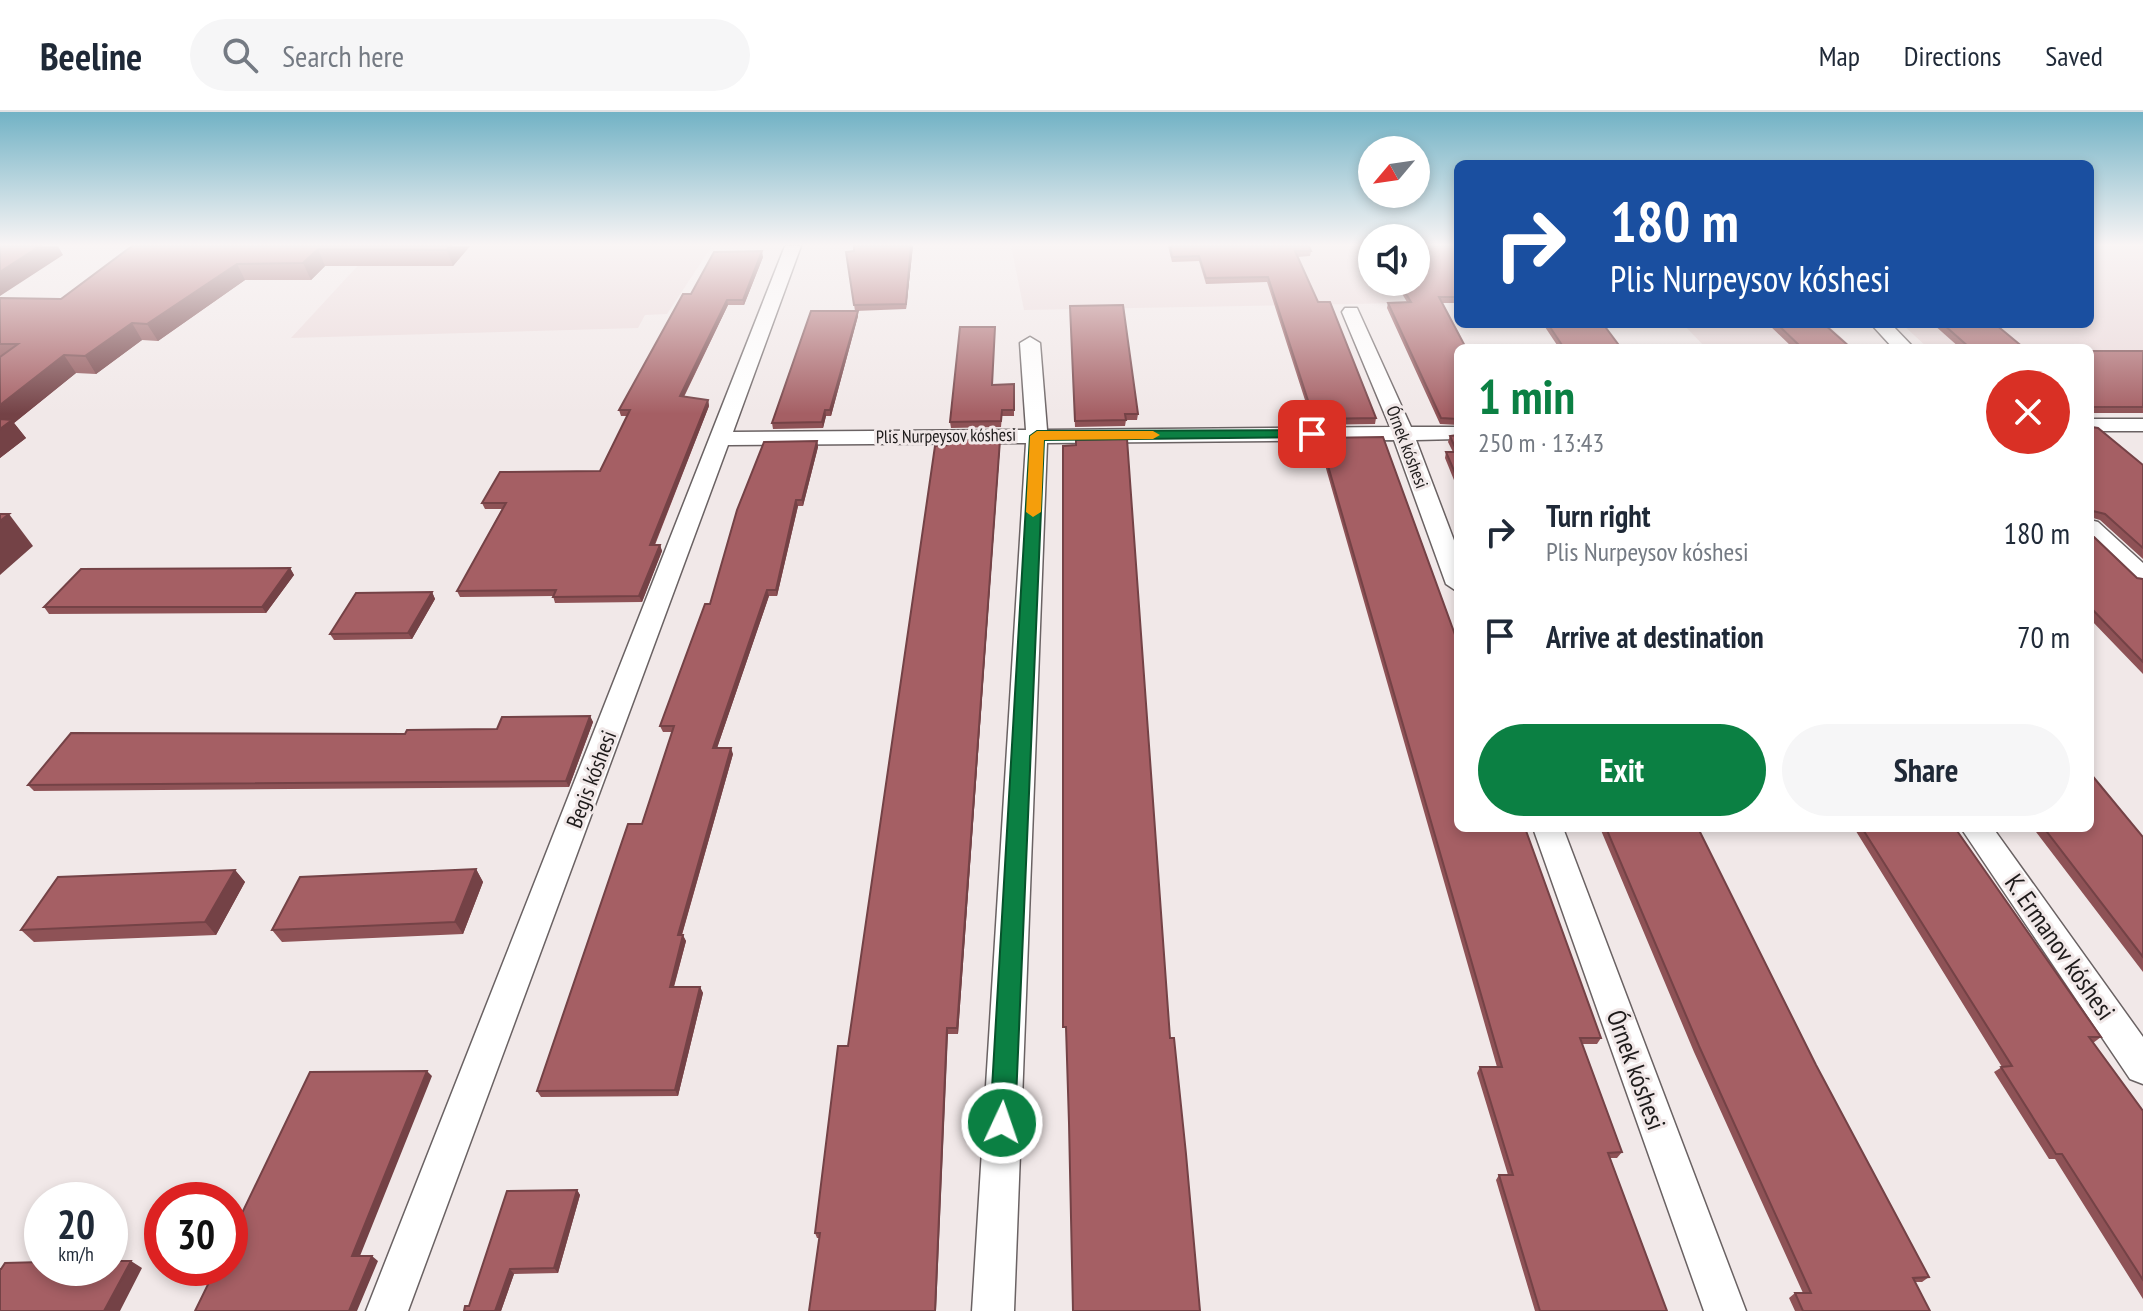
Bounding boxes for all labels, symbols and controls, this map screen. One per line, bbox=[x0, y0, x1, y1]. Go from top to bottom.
search box bbox=[190, 19, 750, 91]
text: Beeline bbox=[40, 31, 142, 80]
icon: search bbox=[218, 33, 262, 77]
text: Search here bbox=[282, 36, 404, 75]
text: Map bbox=[1819, 37, 1860, 74]
text: Directions bbox=[1904, 37, 2001, 74]
text: Saved bbox=[2045, 37, 2103, 74]
north arrow bbox=[1358, 136, 1430, 208]
map controls bbox=[1358, 136, 1430, 296]
text: 180 m bbox=[1610, 185, 1739, 257]
icon: right bbox=[1478, 192, 1582, 296]
button: sound bbox=[1358, 224, 1430, 296]
text: Plis Nurpeysov kóshesi bbox=[1610, 255, 1890, 302]
text: 1 min bbox=[1478, 365, 1575, 427]
button: close bbox=[1986, 370, 2070, 454]
pin bbox=[1278, 400, 1346, 468]
street label: Órnek kóshesi bbox=[1381, 402, 1434, 491]
icon: arrive bbox=[1290, 412, 1334, 456]
street label: Plis Nurpeysov kóshesi bbox=[876, 423, 1016, 448]
text: 250 m · 13:43 bbox=[1478, 426, 1604, 459]
text: Turn right bbox=[1546, 496, 1650, 535]
icon: right bbox=[1478, 510, 1522, 554]
text: 180 m bbox=[2004, 513, 2070, 552]
text: Plis Nurpeysov kóshesi bbox=[1546, 535, 1749, 568]
icon: arrive bbox=[1478, 614, 1522, 658]
text: Arrive at destination bbox=[1546, 617, 1764, 656]
text: 70 m bbox=[2017, 617, 2070, 656]
button: Exit bbox=[1478, 724, 1766, 816]
button: Share bbox=[1782, 724, 2070, 816]
street label: Begis kóshesi bbox=[560, 726, 622, 832]
street label: K. Ermanov kóshesi bbox=[1998, 867, 2123, 1026]
street label: Órnek kóshesi bbox=[1600, 1005, 1673, 1134]
position arrow bbox=[960, 1081, 1044, 1165]
speed limit sign: 30 bbox=[144, 1182, 248, 1286]
text: 20 bbox=[57, 1198, 95, 1250]
text: km/h bbox=[58, 1241, 94, 1267]

